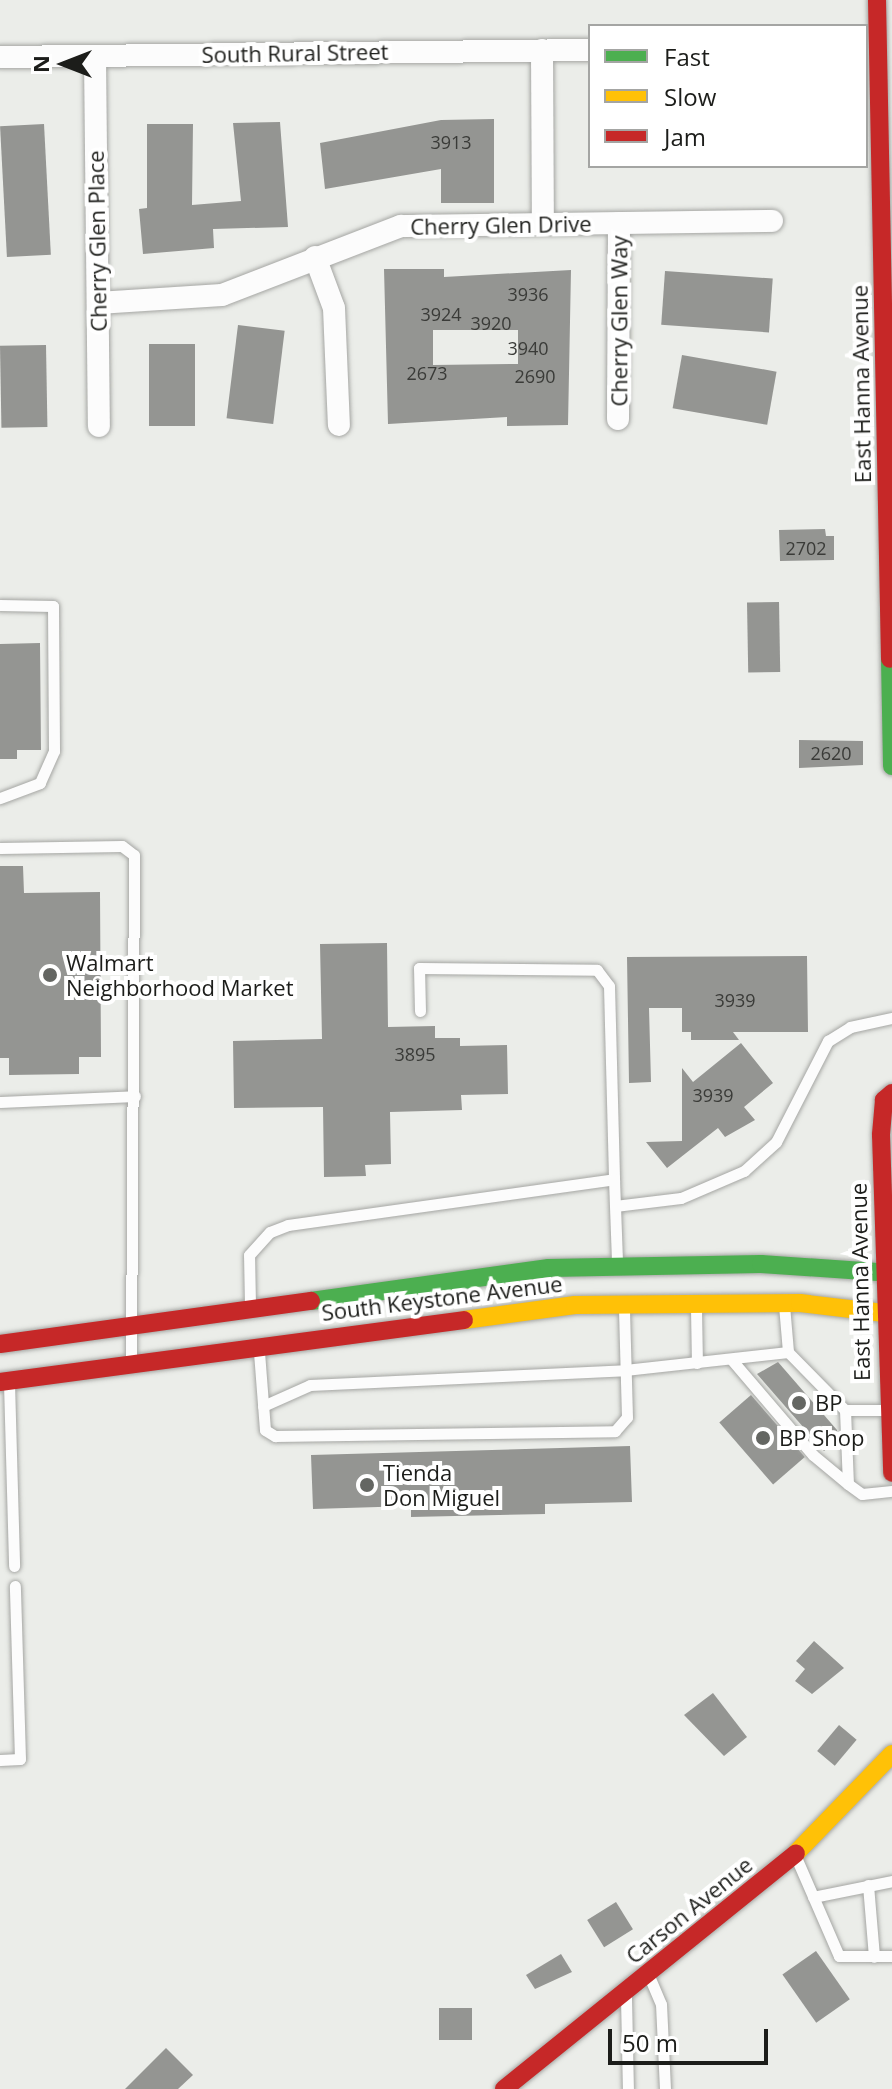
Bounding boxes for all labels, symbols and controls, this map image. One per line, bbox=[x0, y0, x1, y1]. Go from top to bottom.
north arrow bbox=[24, 24, 104, 104]
legend bbox=[588, 24, 868, 168]
street label: South Rural Street bbox=[201, 38, 389, 68]
text: Fast bbox=[664, 40, 710, 73]
text: N bbox=[25, 55, 55, 73]
text: Slow bbox=[664, 80, 716, 113]
text: Jam bbox=[664, 120, 706, 153]
house number: 3913 bbox=[430, 131, 472, 153]
street label: Cherry Glen Place bbox=[82, 150, 112, 332]
street label: Cherry Glen Drive bbox=[410, 210, 592, 240]
street label: Cherry Glen Way bbox=[606, 235, 632, 407]
house number: 3936 bbox=[507, 283, 549, 305]
street label: East Hanna Avenue bbox=[846, 285, 876, 483]
house number: 3924 bbox=[420, 303, 462, 325]
house number: 3920 bbox=[470, 312, 512, 334]
house number: 3940 bbox=[507, 337, 549, 359]
house number: 2673 bbox=[406, 362, 448, 384]
house number: 2690 bbox=[514, 365, 556, 387]
house number: 2702 bbox=[785, 537, 827, 559]
house number: 2620 bbox=[810, 742, 852, 764]
place label: Walmart Neighborhood Market bbox=[66, 949, 293, 1000]
marker: Walmart Neighborhood Market bbox=[41, 966, 59, 984]
house number: 3939 bbox=[714, 989, 756, 1011]
house number: 3895 bbox=[394, 1043, 436, 1065]
house number: 3939 bbox=[692, 1084, 734, 1106]
street label: East Hanna Avenue bbox=[845, 1183, 875, 1381]
street label: South Keystone Avenue bbox=[320, 1270, 564, 1326]
place label: BP bbox=[815, 1390, 842, 1416]
marker: BP bbox=[790, 1394, 808, 1412]
place label: BP Shop bbox=[779, 1425, 864, 1451]
marker: BP Shop bbox=[754, 1429, 772, 1447]
place label: Tienda Don Miguel bbox=[383, 1459, 500, 1510]
marker: Tienda Don Miguel bbox=[358, 1476, 376, 1494]
street label: Carson Avenue bbox=[621, 1851, 757, 1969]
scale bar bbox=[612, 2013, 772, 2063]
text: 50 m bbox=[622, 2026, 678, 2059]

